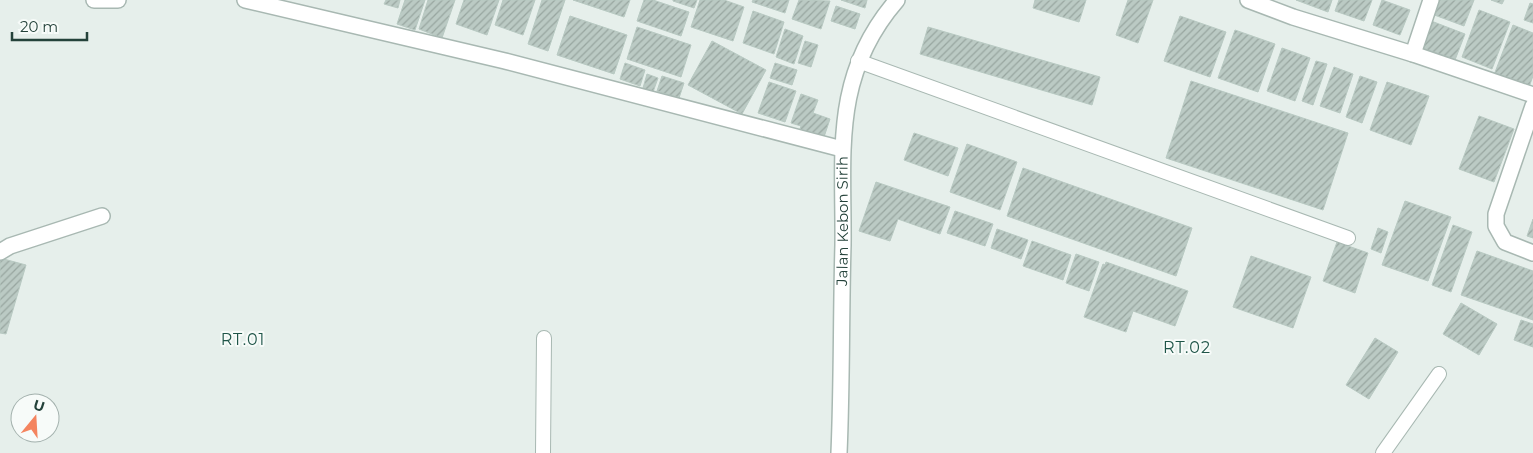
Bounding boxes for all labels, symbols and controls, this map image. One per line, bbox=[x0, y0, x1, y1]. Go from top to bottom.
scale bar bbox=[12, 10, 88, 42]
text: 20 m bbox=[20, 17, 58, 36]
street label: Jalan Kebon Sirih bbox=[832, 156, 852, 287]
district label: RT.01 bbox=[221, 330, 265, 349]
district label: RT.02 bbox=[1163, 338, 1211, 357]
north arrow bbox=[10, 393, 60, 443]
text: U bbox=[31, 395, 47, 416]

